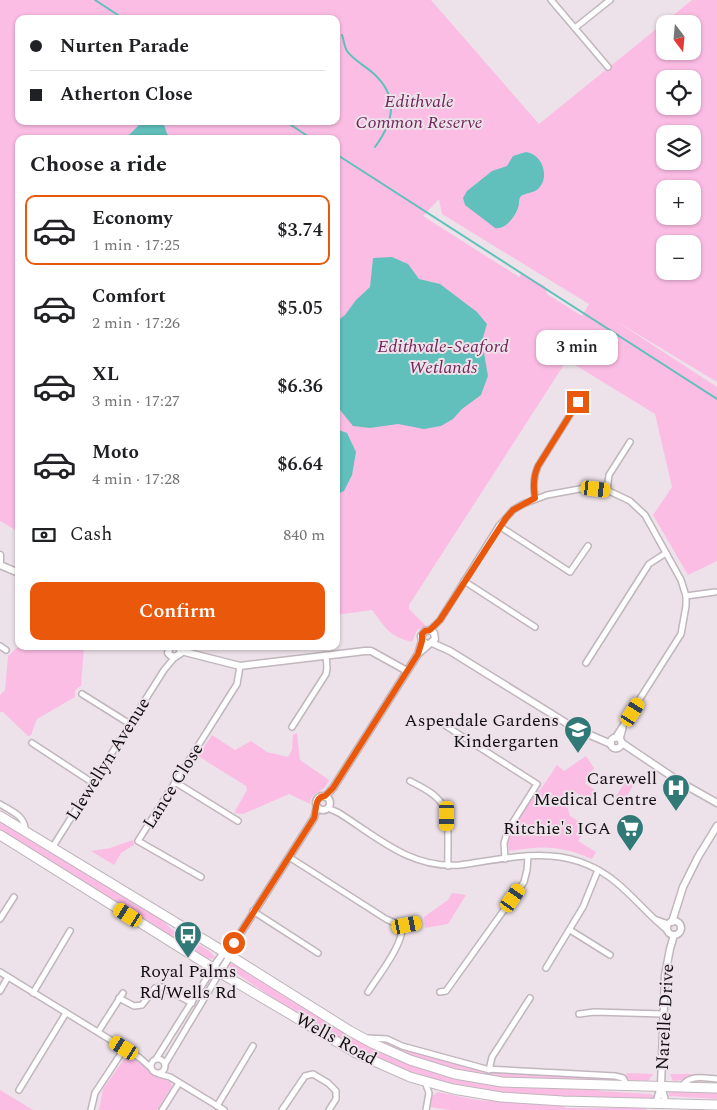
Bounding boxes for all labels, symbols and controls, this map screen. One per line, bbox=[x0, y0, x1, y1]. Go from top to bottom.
north arrow bbox=[656, 15, 701, 60]
map controls bbox=[656, 15, 701, 280]
text: Nurten Parade bbox=[60, 32, 189, 61]
button: locate bbox=[656, 70, 701, 115]
text: Atherton Close bbox=[60, 80, 193, 109]
park label: Edithvale Common Reserve bbox=[355, 88, 483, 136]
button: layers bbox=[656, 125, 701, 170]
text: Choose a ride bbox=[30, 148, 167, 181]
button: + bbox=[656, 180, 701, 225]
text: Economy bbox=[92, 204, 173, 233]
icon: car bbox=[32, 208, 77, 253]
text: $3.74 bbox=[277, 216, 323, 245]
text: 1 min · 17:25 bbox=[92, 233, 180, 257]
button: − bbox=[656, 235, 701, 280]
text: Comfort bbox=[92, 282, 166, 311]
icon: car bbox=[32, 286, 77, 331]
text: $5.05 bbox=[277, 294, 323, 323]
text: 2 min · 17:26 bbox=[92, 311, 180, 335]
callout: 3 min bbox=[537, 330, 619, 364]
park label: Edithvale-Seaford Wetlands bbox=[377, 333, 509, 381]
text: 3 min bbox=[556, 335, 598, 359]
text: XL bbox=[92, 360, 119, 389]
icon: car bbox=[32, 364, 77, 409]
text: $6.36 bbox=[277, 372, 323, 401]
text: 3 min · 17:27 bbox=[92, 389, 180, 413]
route end bbox=[567, 391, 589, 413]
text: Moto bbox=[92, 438, 139, 467]
icon: car bbox=[32, 442, 77, 487]
text: $6.64 bbox=[277, 450, 323, 479]
text: 4 min · 17:28 bbox=[92, 467, 180, 491]
car bbox=[580, 480, 611, 498]
text: Cash bbox=[70, 520, 112, 549]
icon: cash bbox=[30, 521, 58, 549]
text: 840 m bbox=[283, 523, 325, 547]
button: Confirm bbox=[30, 582, 325, 640]
street label: Llewellyn Avenue bbox=[59, 692, 157, 826]
car bbox=[618, 695, 647, 729]
place label: Aspendale Gardens Kindergarten bbox=[404, 707, 559, 755]
school or university icon: Aspendale Gardens Kindergarten bbox=[563, 715, 593, 754]
street label: Lance Close bbox=[136, 738, 210, 834]
place label: Carewell Medical Centre bbox=[534, 765, 657, 813]
hospital icon: Carewell Medical Centre bbox=[661, 773, 691, 812]
car bbox=[439, 801, 454, 831]
supermarket icon: Ritchie's IGA bbox=[615, 813, 645, 852]
place label: Ritchie's IGA bbox=[503, 815, 611, 842]
car bbox=[498, 881, 527, 915]
car bbox=[111, 901, 144, 929]
car bbox=[390, 915, 423, 935]
bus stop icon: Royal Palms Rd/Wells Rd bbox=[173, 920, 203, 959]
route start bbox=[223, 932, 245, 954]
place label: Royal Palms Rd/Wells Rd bbox=[139, 958, 237, 1006]
street label: Narelle Drive bbox=[649, 963, 681, 1071]
street label: Wells Road bbox=[290, 1006, 382, 1072]
car bbox=[107, 1034, 140, 1062]

